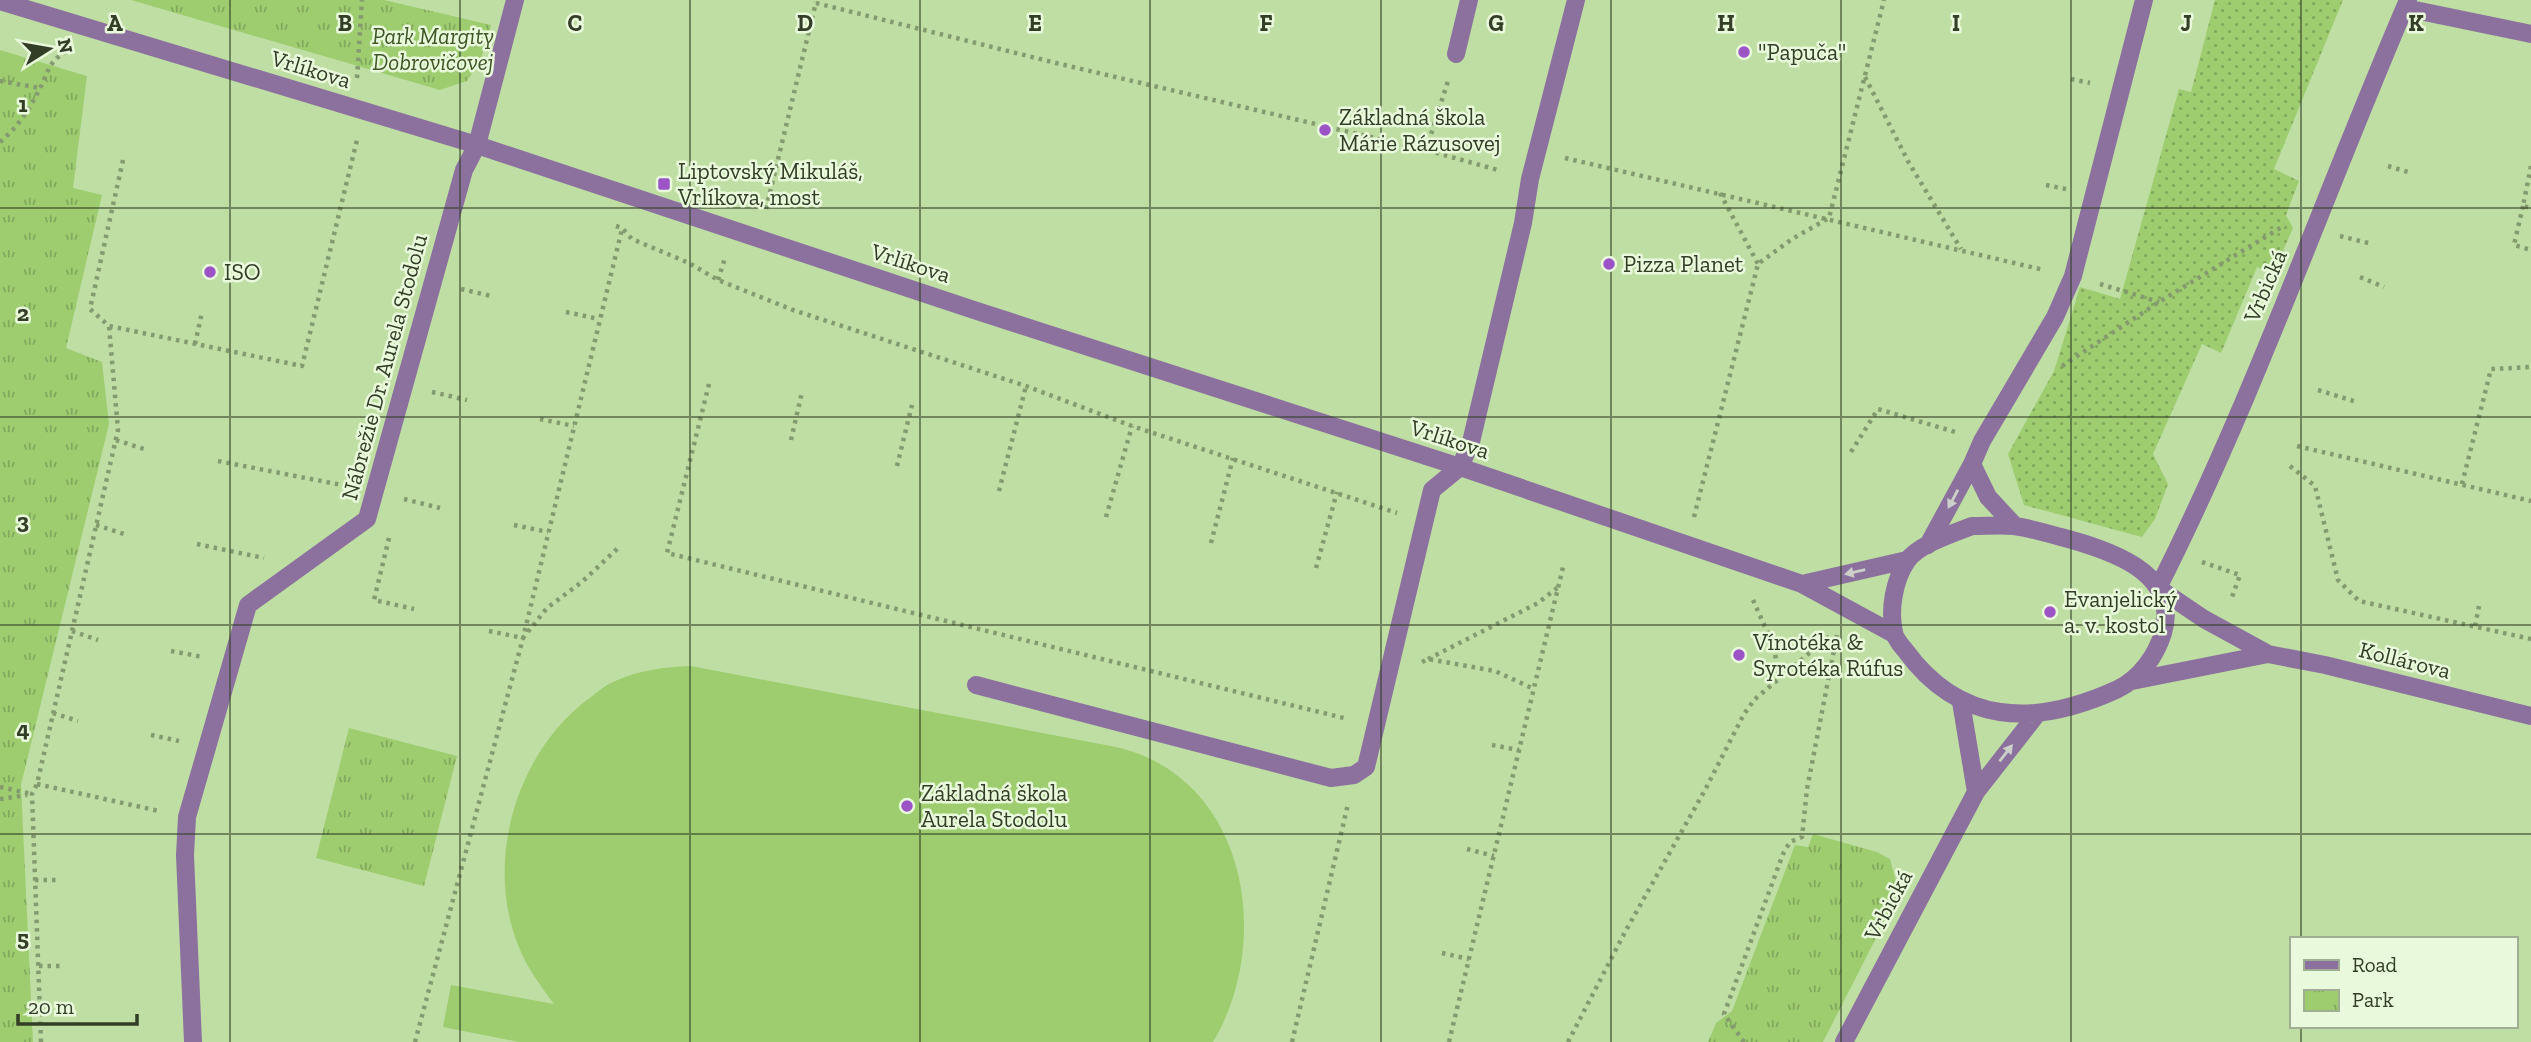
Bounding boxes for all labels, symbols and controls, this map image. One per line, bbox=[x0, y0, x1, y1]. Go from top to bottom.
text: A bbox=[107, 9, 123, 37]
text: B bbox=[338, 9, 352, 37]
text: C bbox=[568, 9, 582, 37]
text: D bbox=[797, 9, 813, 37]
text: E bbox=[1028, 9, 1042, 37]
text: F bbox=[1259, 9, 1273, 37]
text: G bbox=[1488, 9, 1504, 37]
text: H bbox=[1717, 9, 1735, 37]
text: I bbox=[1952, 9, 1960, 37]
text: J bbox=[2180, 9, 2192, 37]
text: K bbox=[2408, 9, 2424, 37]
north arrow bbox=[14, 14, 84, 84]
park label: Park Margity Dobrovičovej bbox=[372, 22, 494, 76]
text: N bbox=[53, 37, 78, 55]
place label: "Papuča" bbox=[1758, 38, 1846, 66]
street label: Vrlíkova bbox=[267, 43, 354, 94]
marker: "Papuča" bbox=[1736, 44, 1752, 60]
text: 1 bbox=[18, 90, 28, 118]
place label: Základná škola Márie Rázusovej bbox=[1339, 103, 1501, 157]
marker: Základná škola Márie Rázusovej bbox=[1317, 122, 1333, 138]
place label: Liptovský Mikuláš, Vrlíkova, most bbox=[677, 157, 863, 211]
marker: Liptovský Mikuláš, Vrlíkova, most bbox=[656, 176, 672, 192]
street label: Nábrežie Dr. Aurela Stodolu bbox=[335, 231, 433, 503]
street label: Vrlíkova bbox=[867, 237, 954, 289]
street label: Vrbická bbox=[2237, 246, 2293, 327]
place label: Pizza Planet bbox=[1623, 250, 1744, 278]
marker: Pizza Planet bbox=[1601, 256, 1617, 272]
place label: ISO bbox=[224, 258, 260, 286]
marker: ISO bbox=[202, 264, 218, 280]
text: 2 bbox=[17, 299, 29, 327]
street label: Vrlíkova bbox=[1406, 413, 1493, 465]
one-way arrow bbox=[1947, 489, 1959, 509]
text: 3 bbox=[17, 507, 29, 535]
one-way arrow bbox=[1843, 566, 1865, 577]
place label: Evanjelický a. v. kostol bbox=[2064, 585, 2177, 639]
marker: Evanjelický a. v. kostol bbox=[2042, 604, 2058, 620]
place label: Vínotéka & Syrotéka Rúfus bbox=[1752, 628, 1903, 682]
street label: Kollárova bbox=[2356, 635, 2454, 685]
marker: Vínotéka & Syrotéka Rúfus bbox=[1731, 647, 1747, 663]
text: 4 bbox=[16, 715, 30, 743]
one-way arrow bbox=[1999, 744, 2013, 762]
place label: Základná škola Aurela Stodolu bbox=[921, 779, 1067, 833]
marker: Základná škola Aurela Stodolu bbox=[899, 798, 915, 814]
street label: Vrbická bbox=[1857, 865, 1918, 946]
text: 5 bbox=[17, 924, 29, 952]
legend bbox=[2290, 937, 2517, 1028]
text: Road bbox=[2352, 952, 2398, 977]
scale bar bbox=[18, 982, 136, 1026]
text: Park bbox=[2352, 987, 2394, 1012]
text: 20 m bbox=[28, 994, 74, 1019]

